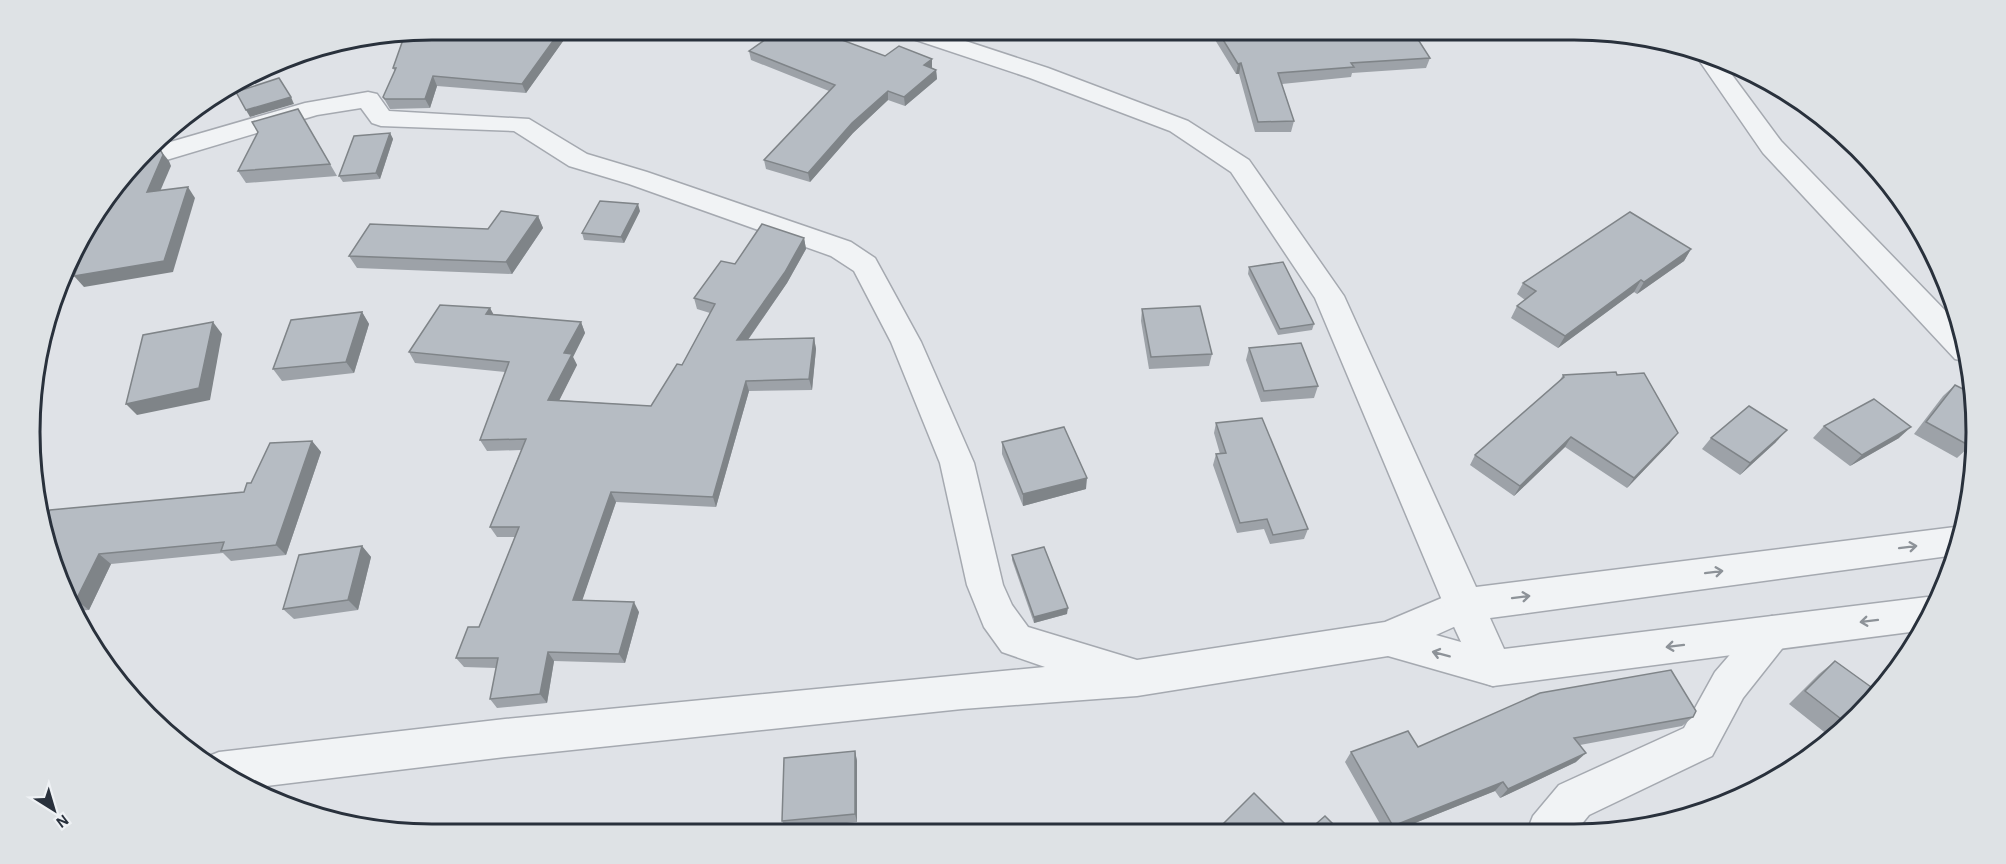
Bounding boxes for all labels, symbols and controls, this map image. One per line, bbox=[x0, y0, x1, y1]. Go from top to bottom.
one-way arrow bbox=[1897, 541, 1917, 552]
one-way arrow bbox=[1704, 566, 1724, 577]
one-way arrow bbox=[1511, 592, 1530, 603]
one-way arrow bbox=[1859, 616, 1879, 627]
one-way arrow bbox=[1666, 640, 1686, 651]
one-way arrow bbox=[1431, 648, 1450, 659]
north arrow bbox=[24, 780, 84, 840]
text: N bbox=[53, 811, 72, 831]

